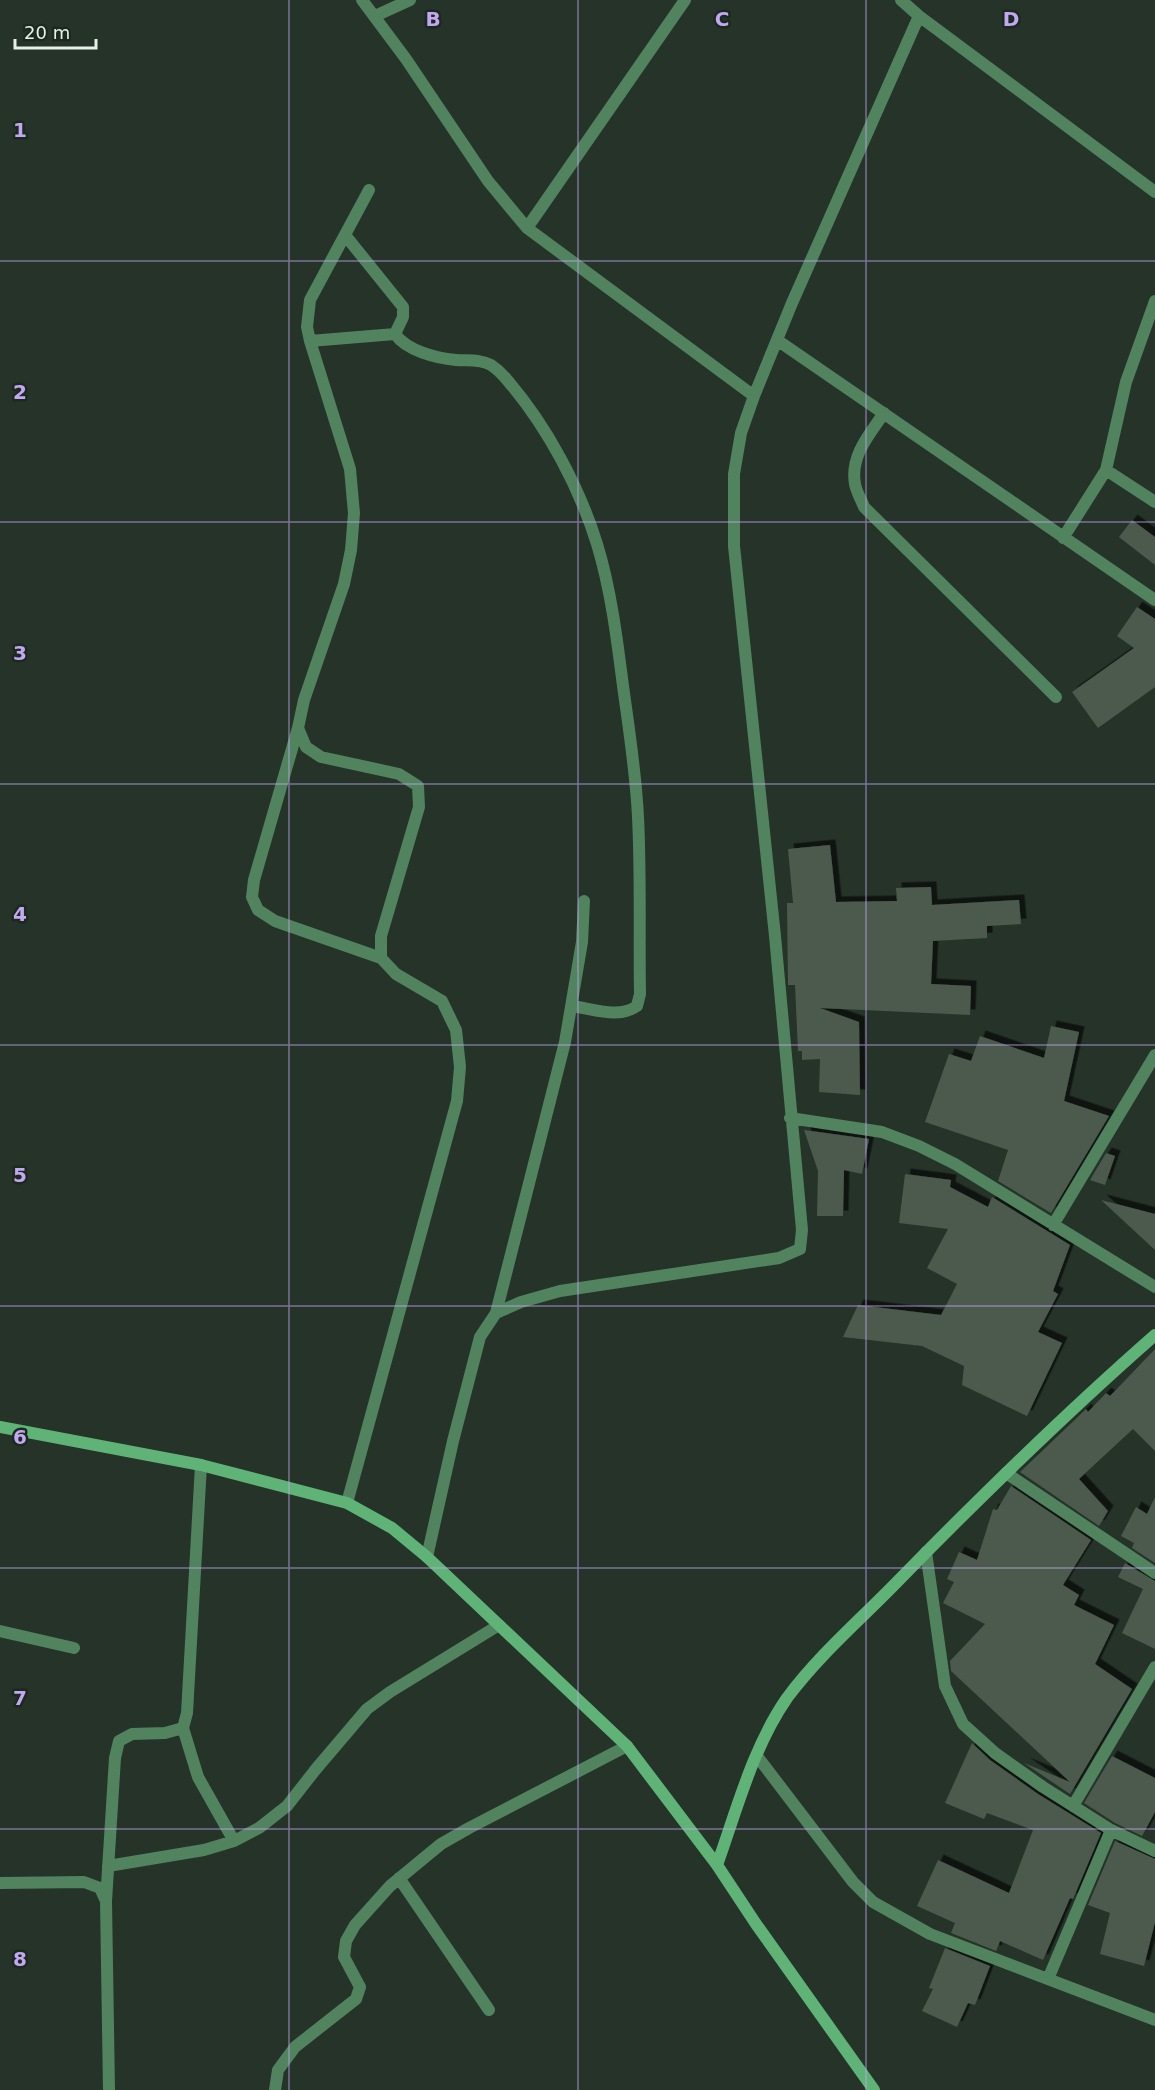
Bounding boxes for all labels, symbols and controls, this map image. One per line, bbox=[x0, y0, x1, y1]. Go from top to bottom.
text: B bbox=[425, 7, 441, 31]
text: C bbox=[715, 7, 729, 31]
text: D bbox=[1003, 7, 1019, 31]
scale bar bbox=[15, 12, 96, 50]
text: 20 m bbox=[24, 22, 70, 43]
text: 1 bbox=[13, 118, 27, 142]
text: 2 bbox=[13, 380, 27, 404]
text: 3 bbox=[13, 641, 27, 665]
text: 4 bbox=[13, 902, 27, 926]
text: 5 bbox=[13, 1163, 27, 1187]
text: 6 bbox=[13, 1425, 27, 1449]
text: 7 bbox=[13, 1686, 27, 1710]
text: 8 bbox=[13, 1947, 27, 1971]

